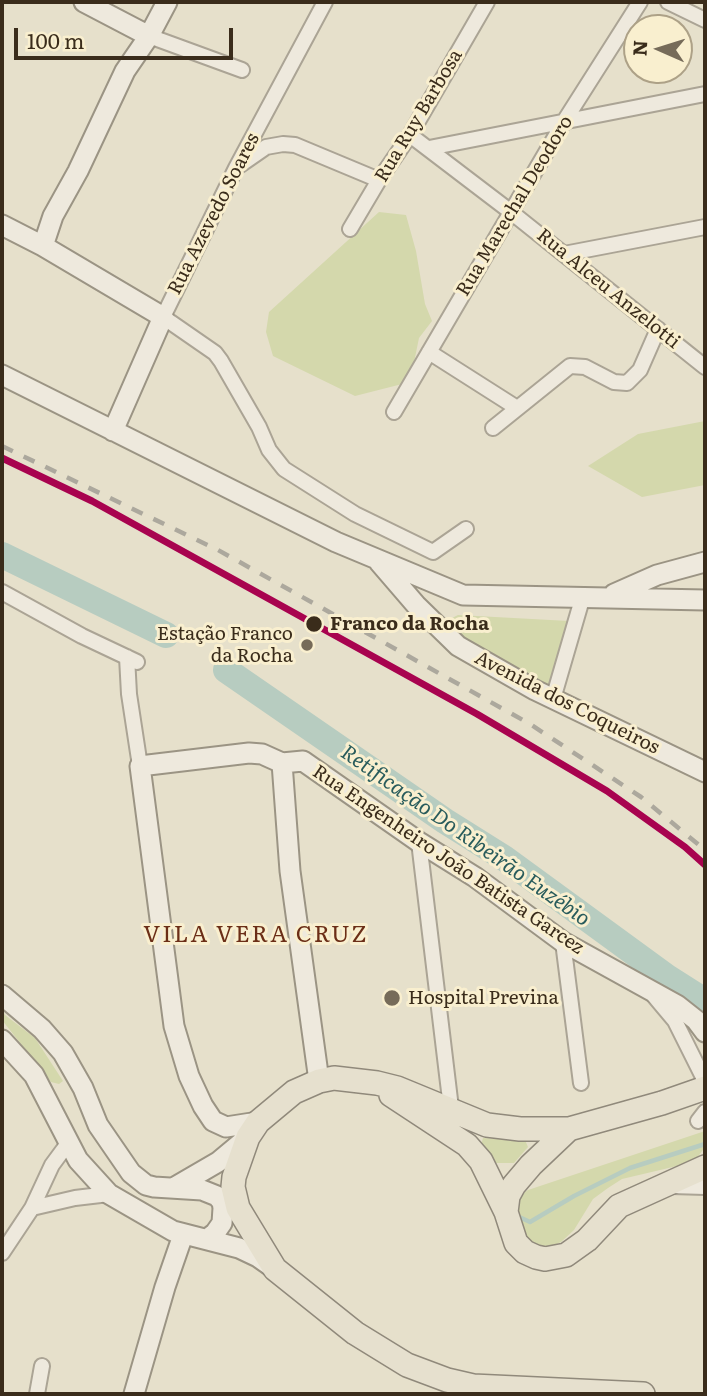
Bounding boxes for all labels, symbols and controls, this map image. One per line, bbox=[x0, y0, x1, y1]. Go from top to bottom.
scale bar bbox=[18, 14, 236, 58]
north arrow bbox=[623, 14, 693, 84]
text: 100 m bbox=[27, 24, 84, 55]
text: N bbox=[625, 39, 653, 57]
street label: Rua Ruy Barbosa bbox=[370, 46, 468, 186]
street label: Rua Marechal Deodoro bbox=[452, 112, 578, 300]
street label: Rua Azevedo Soares bbox=[163, 129, 265, 299]
street label: Rua Alceu Anzelotti bbox=[532, 224, 684, 354]
place label: Franco da Rocha bbox=[330, 613, 489, 635]
marker: Franco da Rocha bbox=[304, 614, 324, 634]
place label: Estação Franco da Rocha bbox=[157, 623, 293, 667]
marker: Estação Franco da Rocha bbox=[299, 637, 315, 653]
street label: Avenida dos Coqueiros bbox=[471, 647, 663, 759]
water label: Retificação Do Ribeirão Euzébio bbox=[335, 740, 595, 932]
street label: Rua Engenheiro João Batista Garcez bbox=[308, 760, 588, 960]
district label: VILA VERA CRUZ bbox=[145, 921, 367, 949]
place label: Hospital Previna bbox=[408, 987, 559, 1009]
marker: Hospital Previna bbox=[382, 988, 402, 1008]

